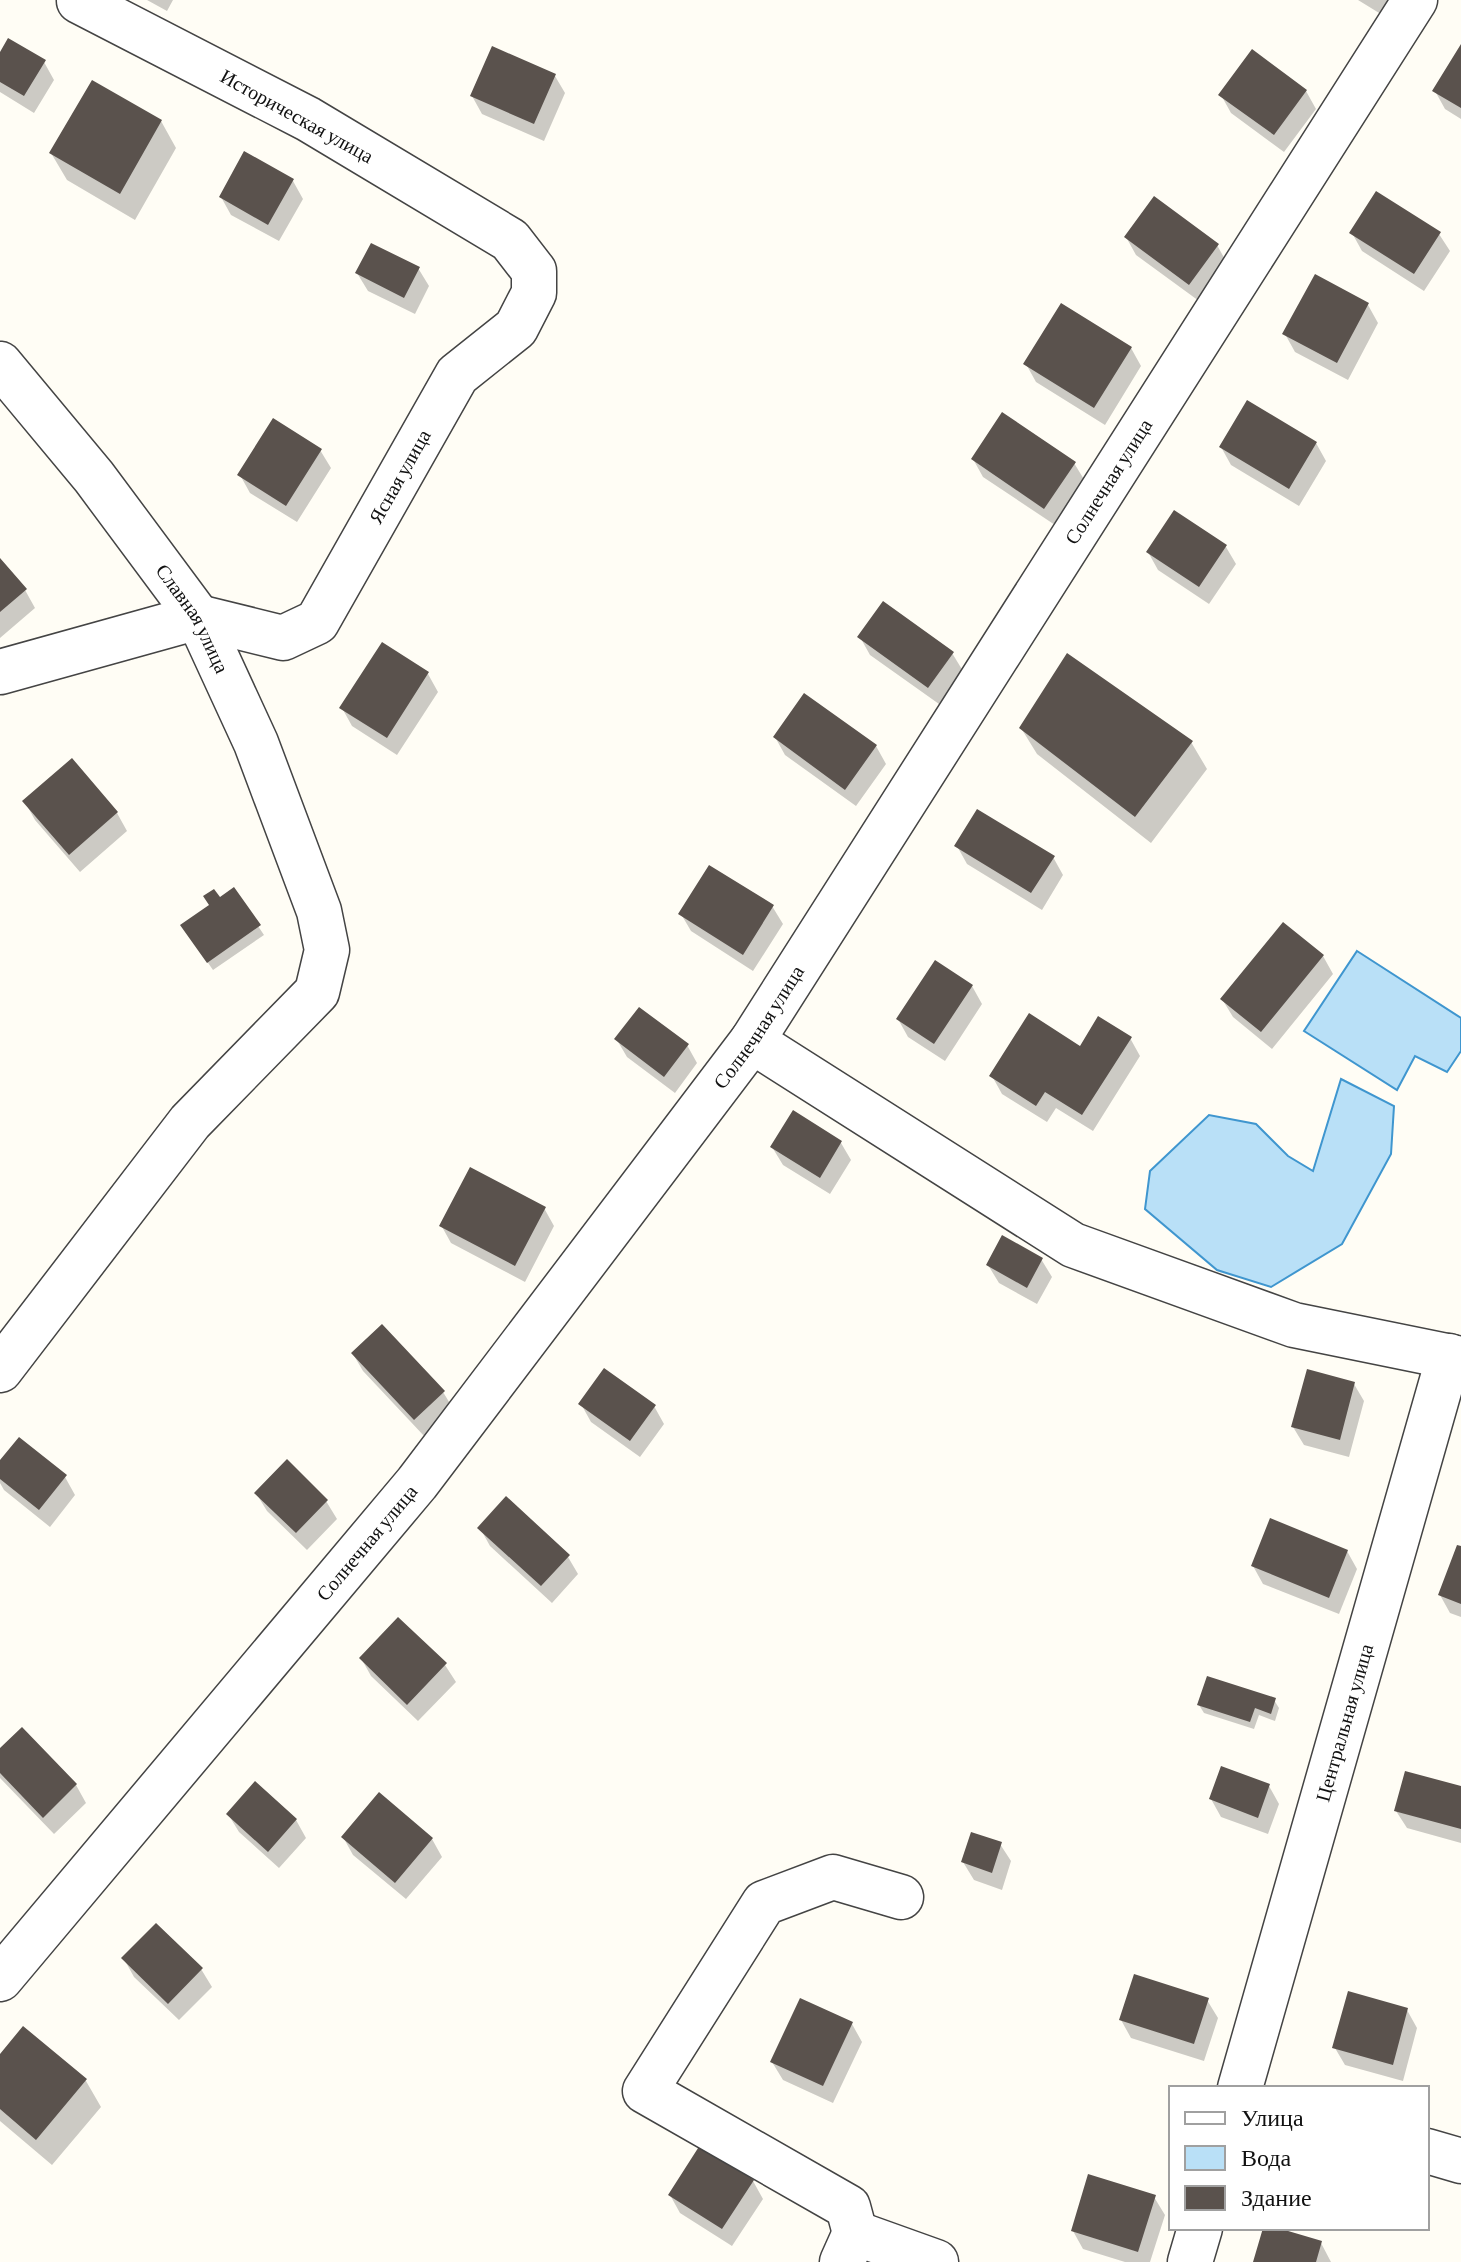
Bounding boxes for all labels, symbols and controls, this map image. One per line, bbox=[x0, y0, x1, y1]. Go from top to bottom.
street label: Историческая улица bbox=[216, 65, 377, 168]
street label: Солнечная улица bbox=[1060, 415, 1156, 548]
street label: Ясная улица bbox=[364, 426, 435, 527]
street label: Славная улица bbox=[151, 560, 233, 677]
street label: Солнечная улица bbox=[709, 961, 808, 1093]
street label: Солнечная улица bbox=[312, 1480, 422, 1605]
street label: Центральная улица bbox=[1311, 1641, 1377, 1804]
legend bbox=[1169, 2086, 1429, 2230]
text: Улица bbox=[1241, 2104, 1304, 2131]
text: Вода bbox=[1241, 2144, 1292, 2171]
text: Здание bbox=[1241, 2184, 1312, 2211]

